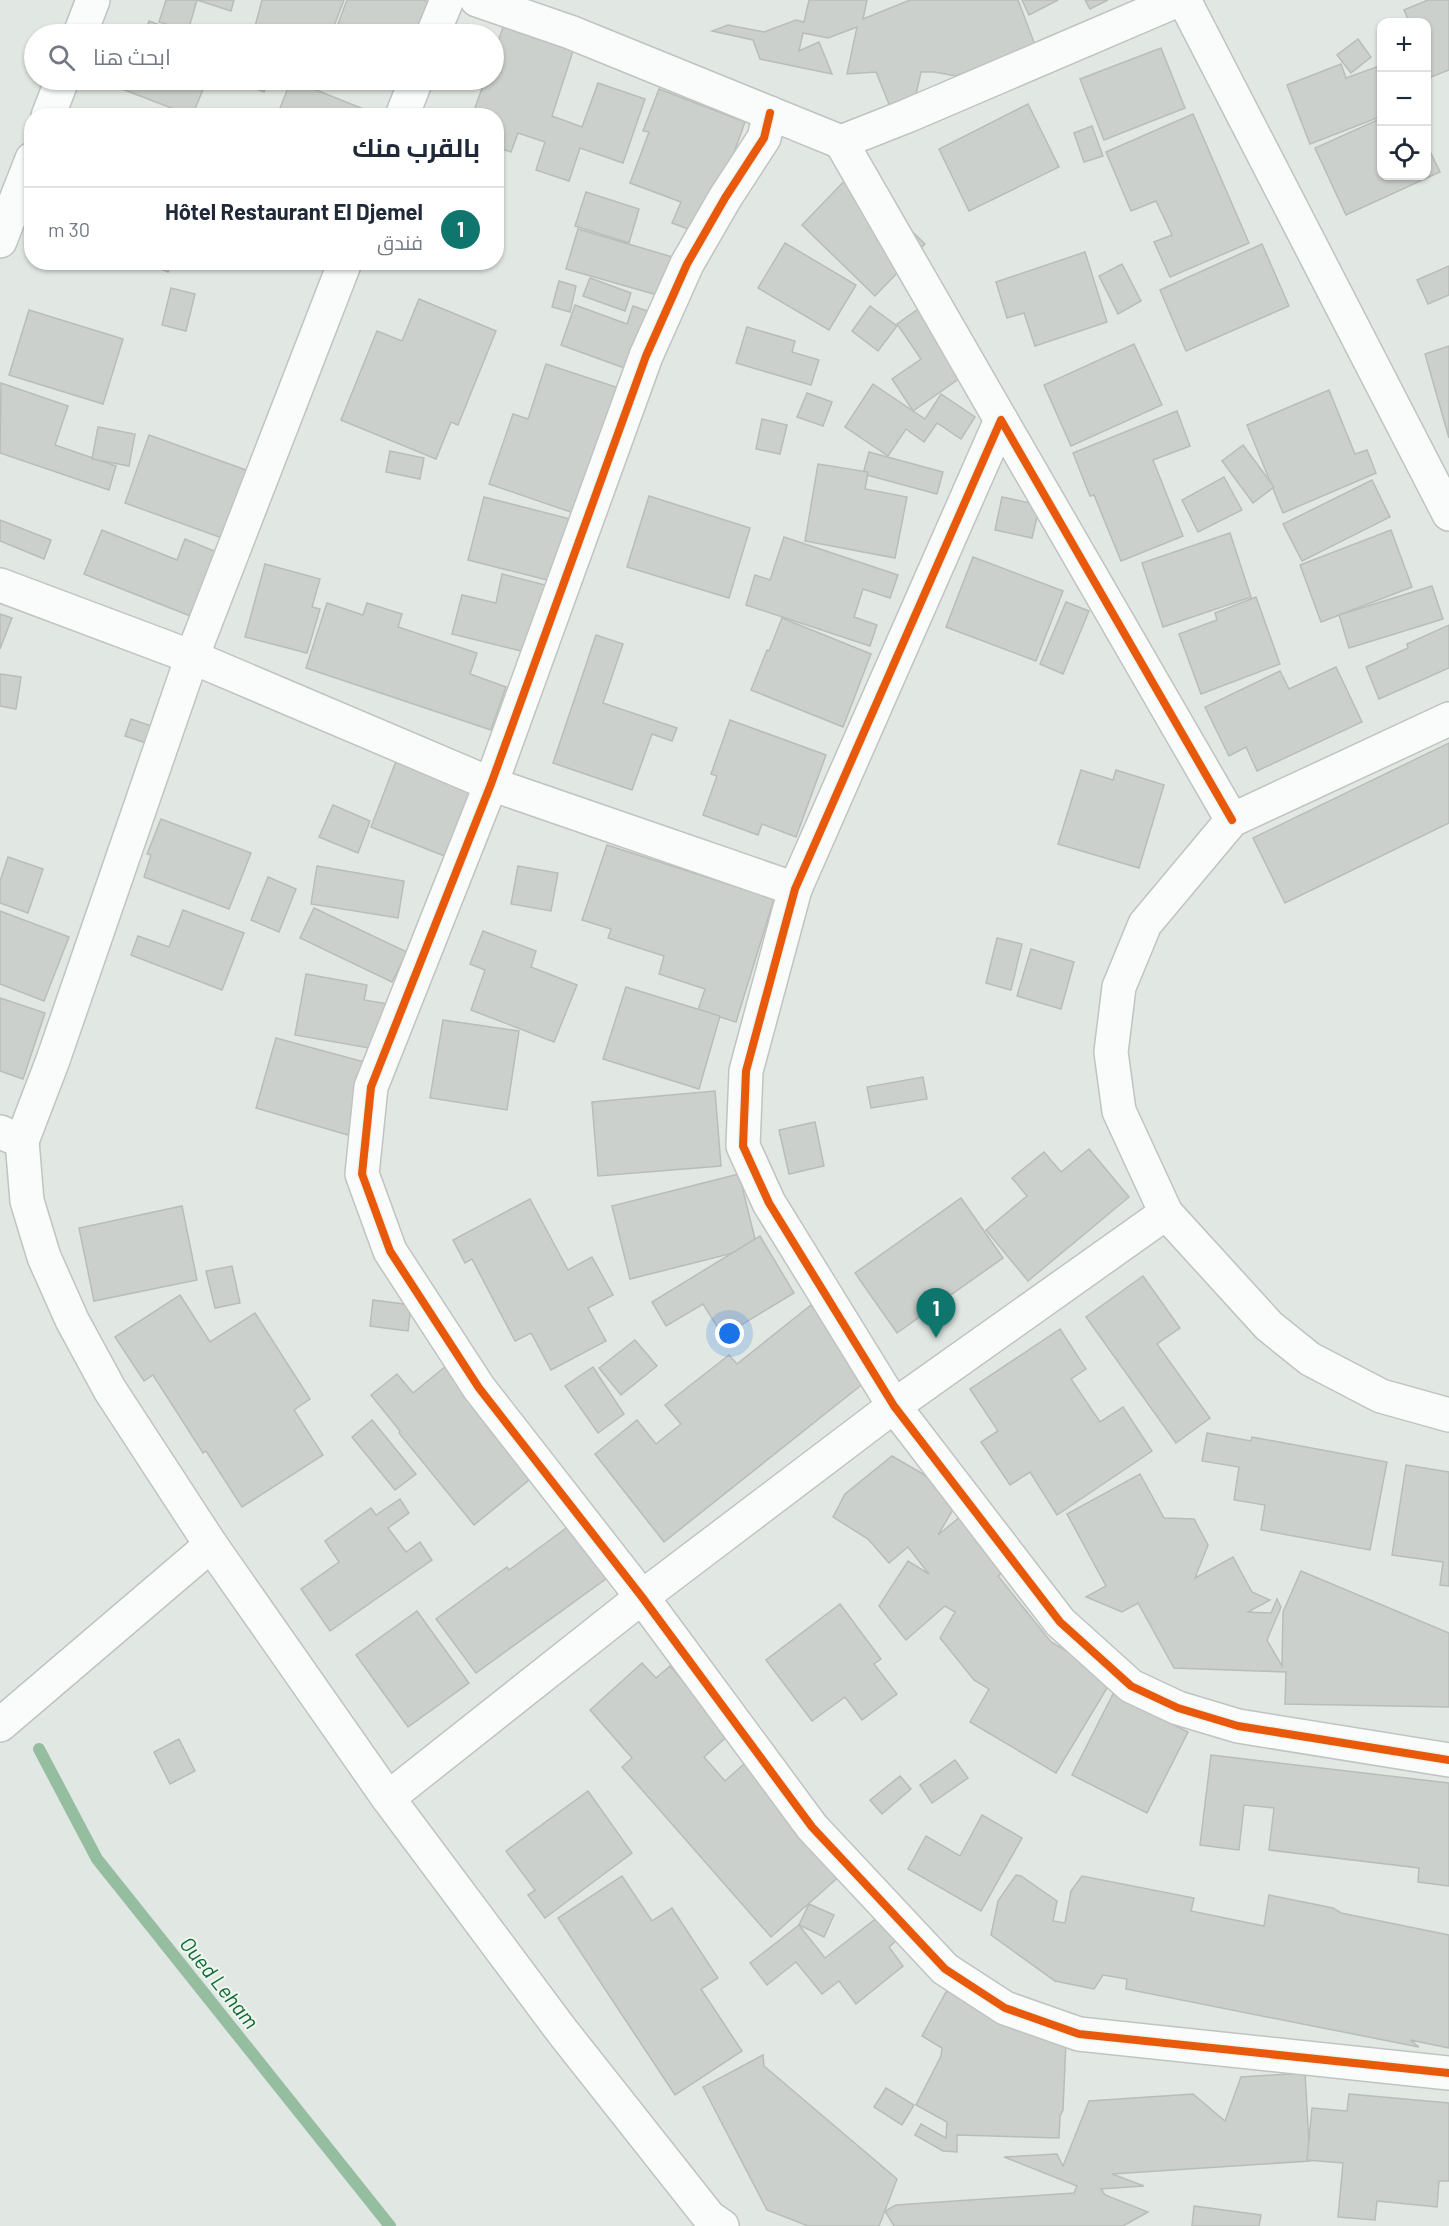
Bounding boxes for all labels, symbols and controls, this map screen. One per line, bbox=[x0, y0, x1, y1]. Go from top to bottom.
map controls bbox=[1377, 18, 1431, 180]
button: + bbox=[1377, 18, 1431, 72]
search box bbox=[24, 24, 504, 90]
icon: search bbox=[45, 41, 78, 74]
text: ابحث هنا bbox=[93, 43, 171, 69]
button: − bbox=[1377, 72, 1431, 126]
button: locate bbox=[1377, 126, 1431, 180]
text: بالقرب منك bbox=[352, 131, 480, 162]
text: Hôtel Restaurant El Djemel bbox=[165, 198, 423, 224]
text: 30 m bbox=[48, 217, 90, 241]
text: 1 bbox=[457, 217, 464, 241]
text: فندق bbox=[377, 230, 423, 254]
pin: 1 bbox=[916, 1288, 956, 1338]
your location bbox=[715, 1319, 744, 1348]
water label: Oued Leham bbox=[175, 1931, 265, 2033]

